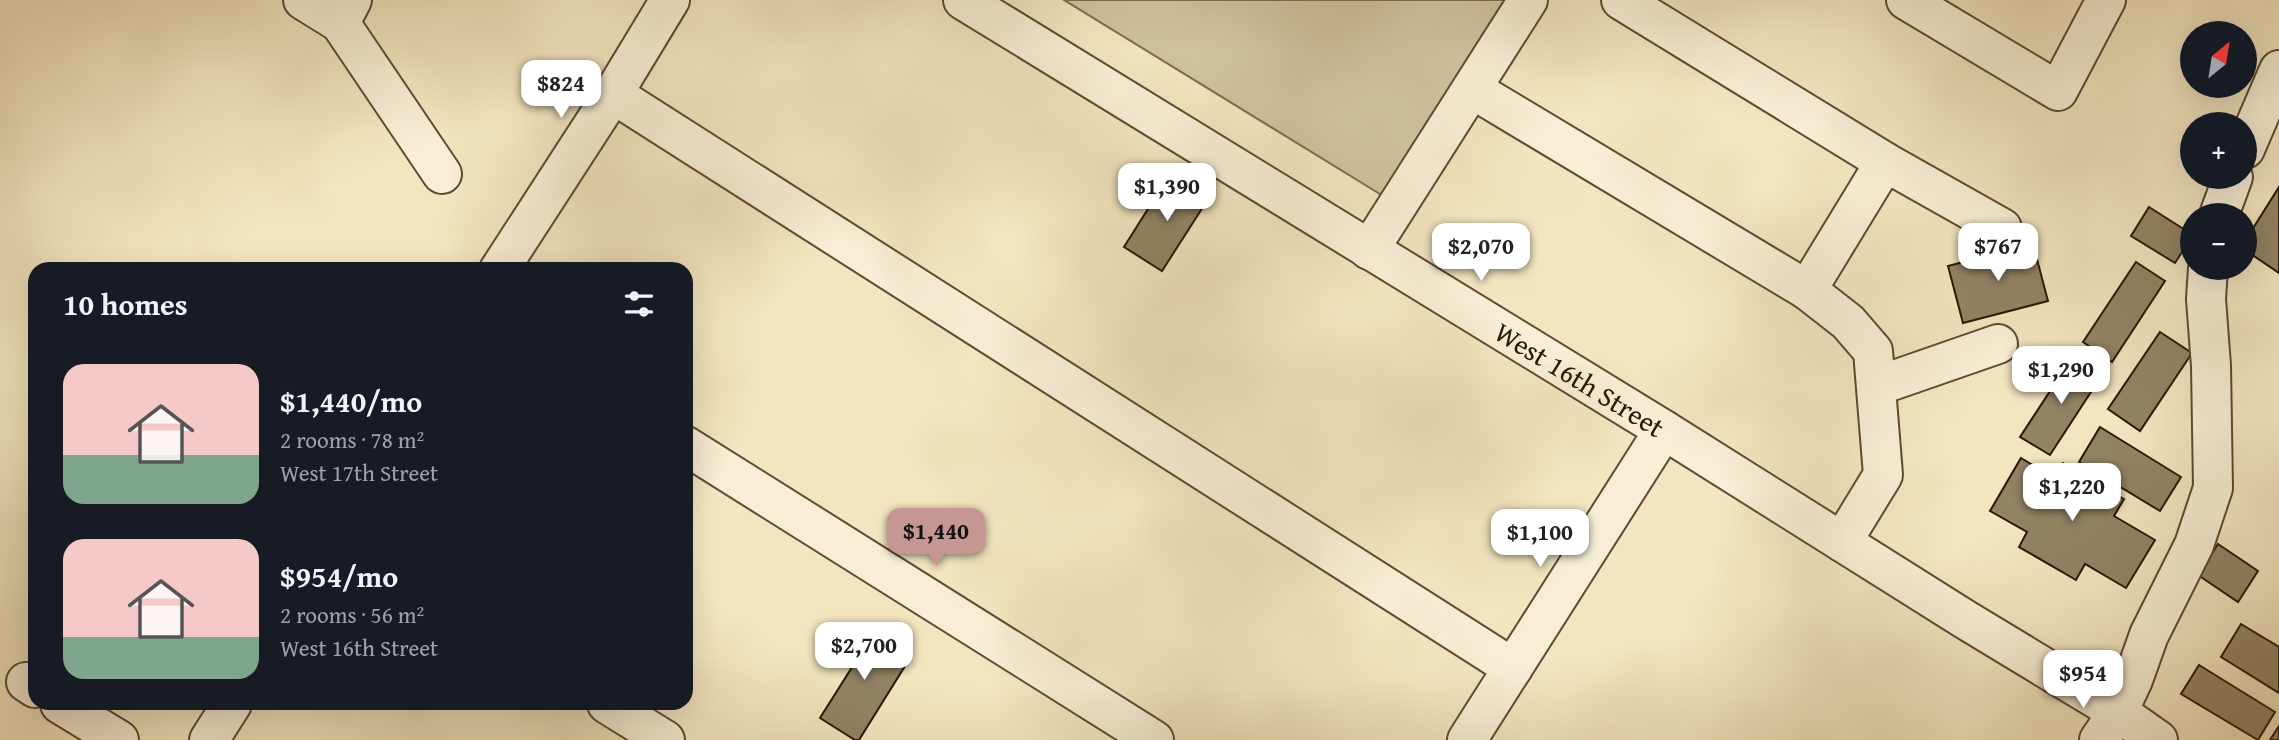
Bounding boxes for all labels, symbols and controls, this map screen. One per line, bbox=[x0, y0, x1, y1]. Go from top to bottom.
north arrow bbox=[2180, 21, 2258, 98]
map controls bbox=[2180, 21, 2257, 280]
pin: $824 bbox=[520, 60, 602, 120]
text: $824 bbox=[537, 66, 585, 99]
button: + bbox=[2180, 112, 2257, 189]
pin: $1,390 bbox=[1110, 164, 1224, 223]
text: $1,390 bbox=[1134, 169, 1200, 202]
button: − bbox=[2180, 203, 2257, 280]
pin: $2,070 bbox=[1424, 224, 1538, 283]
pin: $767 bbox=[1957, 224, 2039, 283]
text: $2,070 bbox=[1448, 229, 1514, 262]
text: $767 bbox=[1974, 229, 2022, 262]
text: 10 homes bbox=[63, 282, 188, 326]
icon: filters bbox=[620, 285, 658, 323]
street label: West 16th Street bbox=[1487, 311, 1673, 446]
pin: $1,290 bbox=[2004, 346, 2118, 406]
text: $1,290 bbox=[2028, 352, 2094, 385]
text: $1,440/mo bbox=[280, 379, 422, 423]
icon: home bbox=[119, 392, 203, 476]
text: 2 rooms · 78 m² bbox=[280, 423, 424, 456]
text: West 17th Street bbox=[280, 456, 438, 489]
pin: $1,220 bbox=[2015, 463, 2129, 523]
text: $1,220 bbox=[2039, 469, 2105, 502]
pin: $1,440 bbox=[879, 508, 993, 568]
pin: $1,100 bbox=[1483, 510, 1597, 569]
text: $1,440 bbox=[903, 514, 969, 547]
text: $1,100 bbox=[1507, 515, 1573, 548]
text: $954/mo bbox=[280, 554, 398, 598]
icon: home bbox=[119, 567, 203, 651]
text: 2 rooms · 56 m² bbox=[280, 598, 424, 631]
pin: $2,700 bbox=[807, 622, 921, 682]
text: $2,700 bbox=[831, 628, 897, 661]
text: West 16th Street bbox=[280, 631, 438, 664]
pin: $954 bbox=[2042, 650, 2124, 710]
text: $954 bbox=[2059, 656, 2107, 689]

